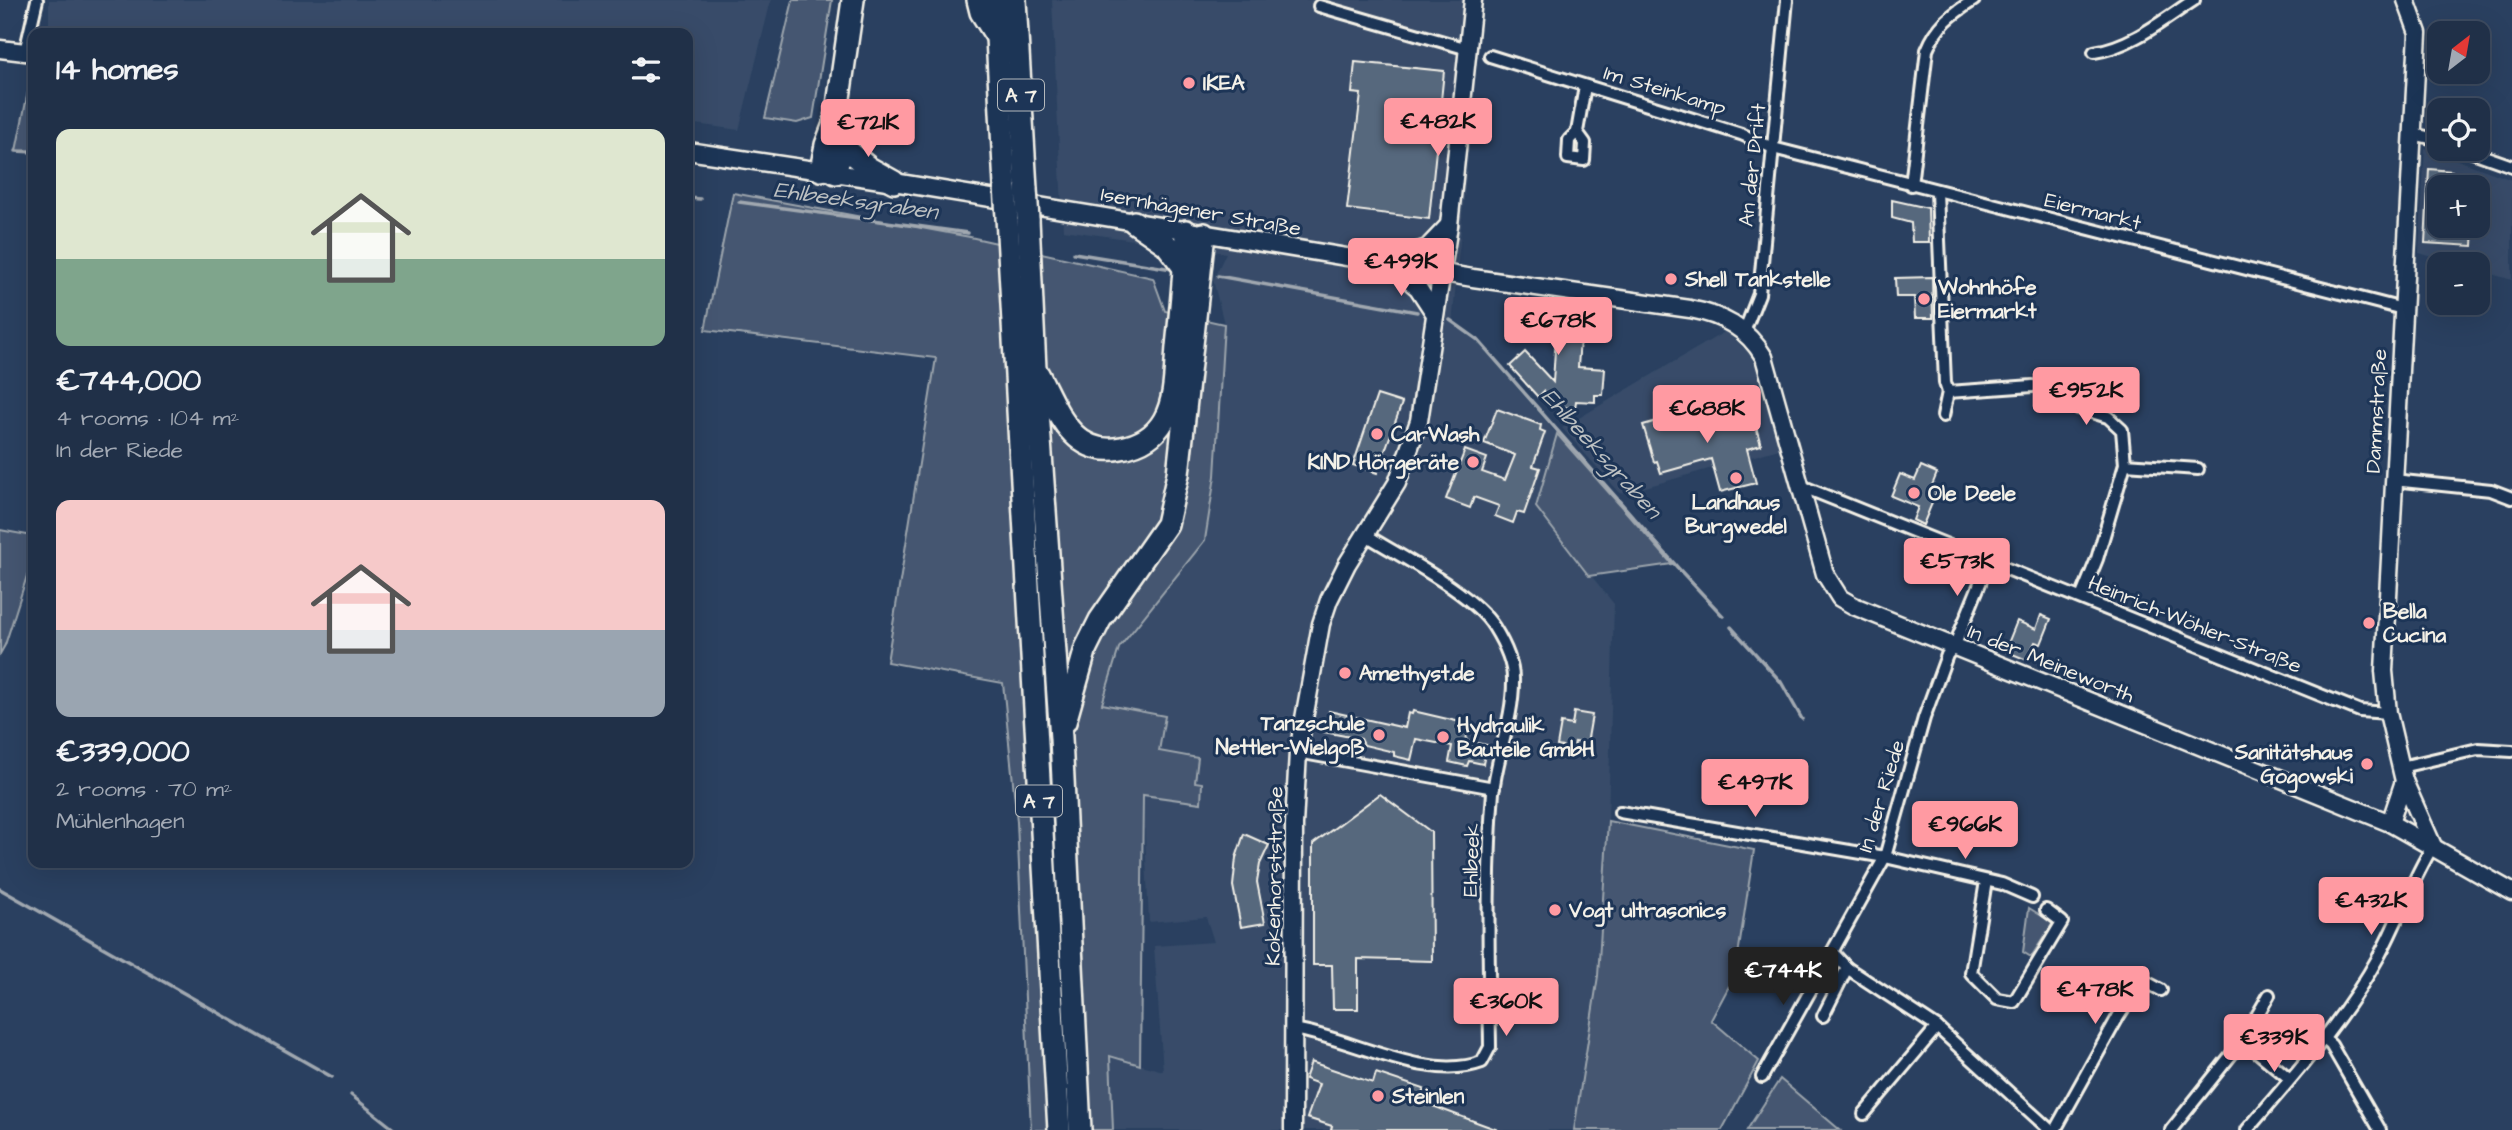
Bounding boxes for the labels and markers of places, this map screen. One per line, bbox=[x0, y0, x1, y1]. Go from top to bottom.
place label: IKEA bbox=[1203, 69, 1245, 98]
marker: IKEA bbox=[1181, 75, 1197, 91]
pin: €482K bbox=[1389, 99, 1487, 158]
pin: €721K bbox=[819, 100, 917, 159]
pin: €499K bbox=[1352, 238, 1450, 298]
place label: Shell Tankstelle bbox=[1684, 265, 1831, 294]
marker: Shell Tankstelle bbox=[1663, 271, 1679, 287]
place label: Wohnhöfe Eiermarkt bbox=[1937, 273, 2037, 326]
marker: Wohnhöfe Eiermarkt bbox=[1916, 291, 1932, 307]
pin: €678K bbox=[1509, 298, 1607, 357]
pin: €952K bbox=[2037, 368, 2135, 427]
pin: €688K bbox=[1658, 386, 1756, 445]
place label: CarWash bbox=[1391, 420, 1480, 449]
marker: CarWash bbox=[1369, 426, 1385, 442]
place label: KIND Hörgeräte bbox=[1307, 448, 1460, 479]
marker: KIND Hörgeräte bbox=[1465, 454, 1481, 470]
marker: Landhaus Burgwedel bbox=[1728, 470, 1744, 486]
place label: Ole Deele bbox=[1928, 479, 2017, 508]
marker: Ole Deele bbox=[1906, 485, 1922, 501]
place label: Landhaus Burgwedel bbox=[1685, 488, 1788, 543]
pin: €573K bbox=[1908, 538, 2006, 598]
place label: Bella Cucina bbox=[2383, 597, 2447, 650]
marker: Bella Cucina bbox=[2361, 615, 2377, 631]
place label: Amethyst.de bbox=[1359, 659, 1475, 691]
marker: Amethyst.de bbox=[1337, 665, 1353, 681]
place label: Tanzschule Nettler-Wielgoß bbox=[1216, 709, 1366, 764]
place label: Hydraulik Bauteile GmbH bbox=[1457, 711, 1595, 764]
marker: Tanzschule Nettler-Wielgoß bbox=[1371, 727, 1387, 743]
marker: Hydraulik Bauteile GmbH bbox=[1435, 729, 1451, 745]
place label: Sanitätshaus Gogowski bbox=[2234, 738, 2354, 793]
marker: Sanitätshaus Gogowski bbox=[2359, 756, 2375, 772]
pin: €497K bbox=[1706, 760, 1804, 819]
pin: €966K bbox=[1916, 802, 2014, 861]
pin: €432K bbox=[2322, 878, 2420, 937]
place label: Vogt ultrasonics bbox=[1568, 896, 1727, 927]
marker: Vogt ultrasonics bbox=[1547, 902, 1563, 918]
pin: €744K bbox=[1734, 948, 1832, 1007]
pin: €478K bbox=[2046, 967, 2144, 1026]
pin: €360K bbox=[1457, 978, 1555, 1038]
pin: €339K bbox=[2225, 1014, 2323, 1074]
place label: Steinlen bbox=[1391, 1082, 1465, 1111]
marker: Steinlen bbox=[1370, 1088, 1386, 1104]

